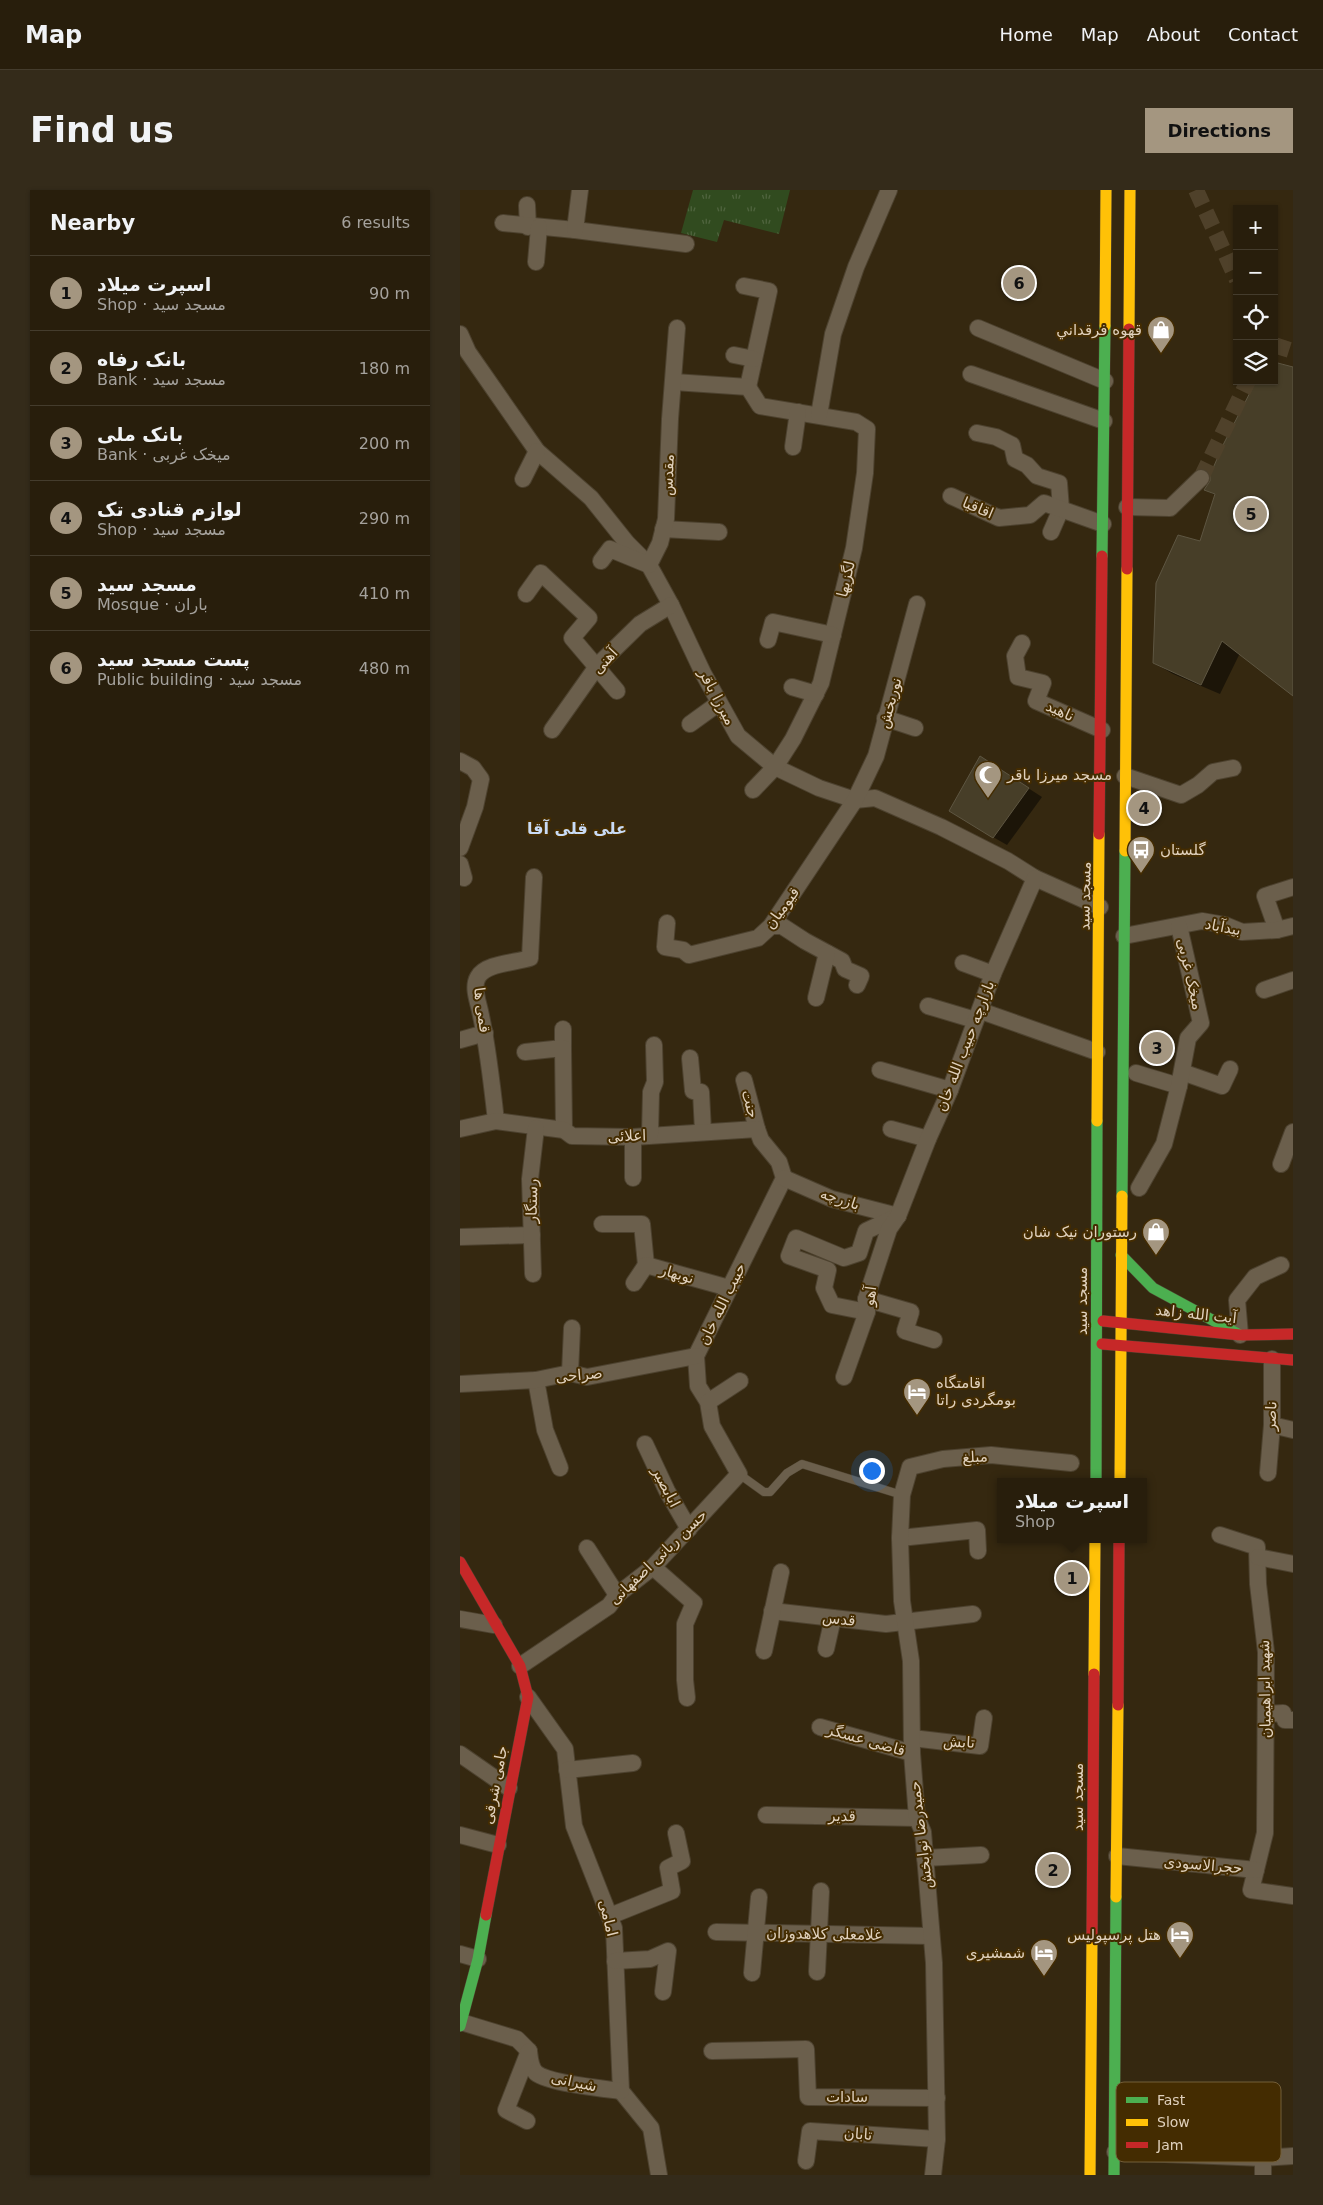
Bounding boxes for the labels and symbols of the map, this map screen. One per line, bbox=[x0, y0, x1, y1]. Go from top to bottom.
pin: 6 bbox=[1003, 264, 1035, 302]
shop icon: قهوه فرقداني bbox=[1146, 315, 1176, 354]
place label: قهوه فرقداني bbox=[1056, 321, 1142, 340]
street label: مقدس bbox=[658, 454, 678, 496]
street label: اقاقیا bbox=[960, 493, 996, 523]
pin: 5 bbox=[1235, 495, 1267, 533]
street label: لگزیها bbox=[833, 559, 859, 599]
street label: آهنی bbox=[588, 644, 622, 678]
street label: میرزا باقر bbox=[694, 665, 739, 728]
street label: نوربخش bbox=[875, 675, 905, 731]
street label: ناهید bbox=[1043, 697, 1077, 725]
mosque icon: مسجد میرزا باقر bbox=[973, 760, 1003, 799]
place label: مسجد میرزا باقر bbox=[1006, 766, 1112, 784]
pin: 4 bbox=[1128, 789, 1160, 827]
district label: علی قلی آقا bbox=[527, 818, 627, 838]
bus stop icon: گلستان bbox=[1126, 835, 1156, 874]
place label: گلستان bbox=[1160, 841, 1206, 859]
street label: مسجد سید bbox=[1075, 861, 1095, 931]
street label: قیومیان bbox=[761, 883, 803, 933]
street label: بیدآباد bbox=[1204, 915, 1242, 939]
street label: میخک غربی bbox=[1173, 936, 1207, 1012]
street label: بازارچه حبیب الله خان bbox=[932, 978, 998, 1114]
street label: قمی ها bbox=[470, 986, 494, 1034]
pin: 3 bbox=[1141, 1029, 1173, 1067]
street label: جنت bbox=[738, 1088, 762, 1120]
street label: اعلائی bbox=[607, 1126, 647, 1146]
street label: رستگار bbox=[523, 1179, 541, 1224]
street label: بازرچه bbox=[818, 1184, 862, 1214]
shop icon: رستوران نیک شان bbox=[1141, 1217, 1171, 1256]
place label: رستوران نیک شان bbox=[1023, 1223, 1137, 1241]
street label: نوبهار bbox=[657, 1260, 696, 1287]
street label: حبیب الله خان bbox=[694, 1260, 750, 1348]
street label: مسجد سید bbox=[1073, 1267, 1091, 1335]
street label: آهو bbox=[860, 1284, 880, 1308]
street label: آیت الله زاهد bbox=[1155, 1301, 1238, 1327]
street label: صراحی bbox=[555, 1364, 603, 1386]
place label: اقامتگاه بومگردی راتا bbox=[936, 1374, 1016, 1409]
hotel icon: اقامتگاه بومگردی راتا bbox=[902, 1377, 932, 1416]
street label: ناصر bbox=[1261, 1401, 1281, 1432]
street label: مبلغ bbox=[962, 1447, 988, 1467]
your location bbox=[859, 1458, 885, 1484]
street label: ابابصیر bbox=[648, 1463, 684, 1510]
street label: حسن ربانی اصفهانی bbox=[605, 1506, 711, 1608]
pin: 1 bbox=[1056, 1559, 1088, 1597]
street label: قدس bbox=[821, 1608, 857, 1630]
street label: شهید ابراهیمیان bbox=[1255, 1640, 1275, 1738]
street label: قاضی عسگر bbox=[824, 1720, 907, 1760]
street label: تابش bbox=[943, 1732, 975, 1752]
street label: جامی شرقی bbox=[479, 1744, 511, 1826]
street label: مسجد سید bbox=[1069, 1763, 1087, 1831]
street label: حمیدرضا نوابخش bbox=[905, 1780, 937, 1890]
street label: قدیر bbox=[827, 1807, 856, 1825]
pin: 2 bbox=[1037, 1851, 1069, 1889]
street label: حجرالاسودی bbox=[1163, 1853, 1243, 1877]
street label: امامی bbox=[595, 1898, 621, 1938]
hotel icon: هتل پرسپولیس bbox=[1165, 1920, 1195, 1959]
street label: غلامعلی کلاهدوزان bbox=[766, 1924, 882, 1944]
place label: هتل پرسپولیس bbox=[1067, 1926, 1161, 1945]
hotel icon: شمشیری bbox=[1029, 1938, 1059, 1977]
place label: شمشیری bbox=[966, 1944, 1025, 1962]
street label: شیرانی bbox=[550, 2068, 598, 2096]
legend bbox=[1116, 2082, 1281, 2162]
street label: سادات bbox=[826, 2088, 868, 2106]
text: Fast bbox=[1157, 2092, 1186, 2108]
text: Slow bbox=[1157, 2114, 1190, 2130]
street label: تابان bbox=[843, 2124, 873, 2144]
text: Jam bbox=[1156, 2137, 1183, 2153]

